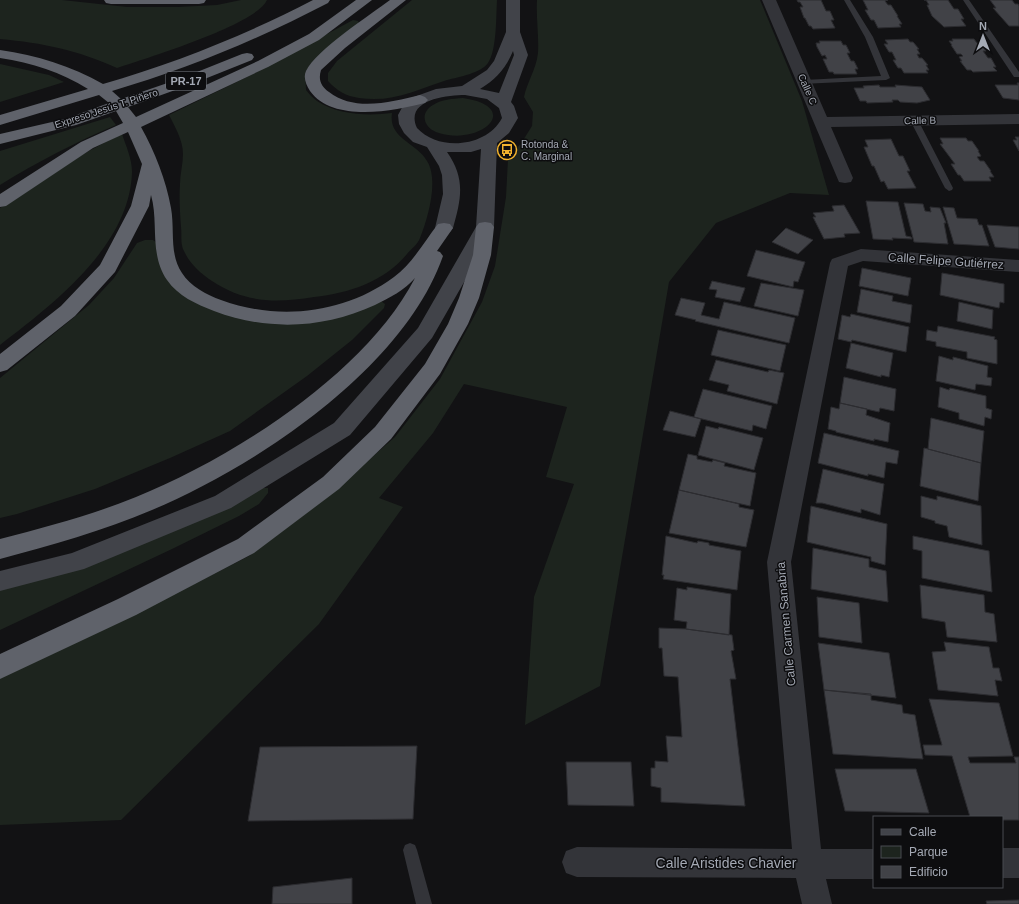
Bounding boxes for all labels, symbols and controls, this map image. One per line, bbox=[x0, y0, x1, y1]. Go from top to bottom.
north arrow bbox=[963, 16, 1003, 56]
text: N bbox=[979, 20, 987, 32]
road number: PR-17 bbox=[166, 72, 206, 90]
street label: Calle C bbox=[796, 72, 819, 106]
street label: Expreso Jesús T. Piñero bbox=[53, 86, 159, 130]
street label: Calle B bbox=[904, 115, 937, 126]
bus stop icon: Rotonda & C. Marginal bbox=[496, 139, 518, 161]
place label: Rotonda & C. Marginal bbox=[521, 139, 572, 162]
street label: Calle Felipe Gutiérrez bbox=[888, 250, 1004, 272]
street label: Calle Carmen Sanabria bbox=[774, 561, 798, 687]
legend bbox=[873, 816, 1003, 888]
text: Calle bbox=[909, 825, 937, 839]
text: Parque bbox=[909, 845, 948, 859]
street label: Calle Aristides Chavier bbox=[656, 855, 797, 871]
text: Edificio bbox=[909, 865, 948, 879]

